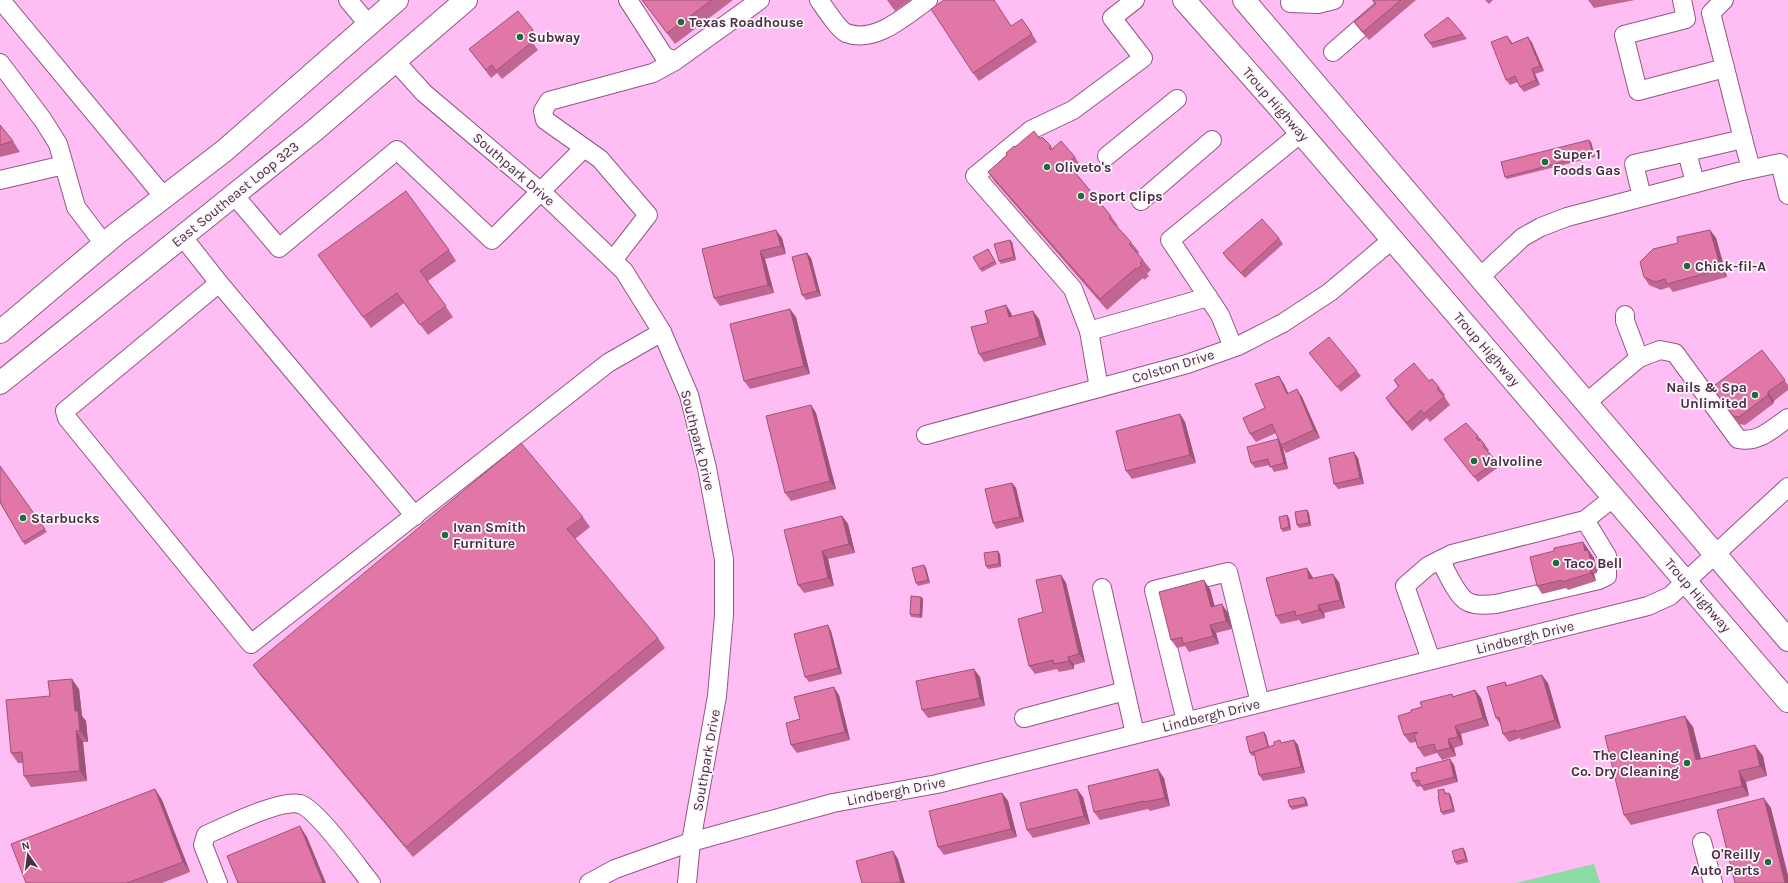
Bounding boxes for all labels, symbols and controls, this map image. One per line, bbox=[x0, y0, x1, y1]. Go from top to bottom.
place label: Texas Roadhouse bbox=[689, 14, 804, 31]
marker: Texas Roadhouse bbox=[676, 17, 686, 27]
place label: Subway bbox=[528, 29, 580, 46]
marker: Subway bbox=[515, 32, 525, 42]
street label: Troup Highway bbox=[1239, 64, 1313, 145]
street label: Southpark Drive bbox=[469, 129, 558, 210]
street label: East Southeast Loop 323 bbox=[168, 138, 302, 251]
place label: Super 1 Foods Gas bbox=[1553, 146, 1621, 179]
marker: Super 1 Foods Gas bbox=[1540, 157, 1550, 167]
place label: Oliveto's bbox=[1055, 159, 1111, 176]
marker: Oliveto's bbox=[1042, 162, 1052, 172]
place label: Sport Clips bbox=[1089, 188, 1163, 205]
marker: Sport Clips bbox=[1076, 191, 1086, 201]
place label: Chick-fil-A bbox=[1695, 258, 1766, 275]
marker: Chick-fil-A bbox=[1682, 261, 1692, 271]
street label: Troup Highway bbox=[1450, 309, 1524, 390]
street label: Colston Drive bbox=[1130, 346, 1216, 387]
place label: Nails & Spa Unlimited bbox=[1666, 379, 1747, 412]
street label: Southpark Drive bbox=[677, 388, 718, 492]
marker: Nails & Spa Unlimited bbox=[1750, 390, 1760, 400]
place label: Valvoline bbox=[1482, 453, 1543, 470]
marker: Valvoline bbox=[1469, 456, 1479, 466]
place label: Starbucks bbox=[31, 510, 100, 527]
marker: Starbucks bbox=[18, 513, 28, 523]
place label: Ivan Smith Furniture bbox=[453, 519, 526, 552]
marker: Ivan Smith Furniture bbox=[440, 530, 450, 540]
place label: Taco Bell bbox=[1564, 555, 1622, 572]
street label: Troup Highway bbox=[1661, 555, 1735, 636]
marker: Taco Bell bbox=[1551, 558, 1561, 568]
street label: Lindbergh Drive bbox=[1474, 617, 1576, 658]
street label: Lindbergh Drive bbox=[1160, 695, 1262, 736]
street label: Southpark Drive bbox=[689, 708, 724, 812]
place label: The Cleaning Co. Dry Cleaning bbox=[1571, 747, 1679, 780]
marker: The Cleaning Co. Dry Cleaning bbox=[1682, 758, 1692, 768]
street label: Lindbergh Drive bbox=[845, 774, 947, 809]
north arrow bbox=[8, 835, 48, 875]
text: N bbox=[20, 839, 31, 853]
place label: O'Reilly Auto Parts bbox=[1691, 846, 1760, 879]
marker: O'Reilly Auto Parts bbox=[1763, 857, 1773, 867]

